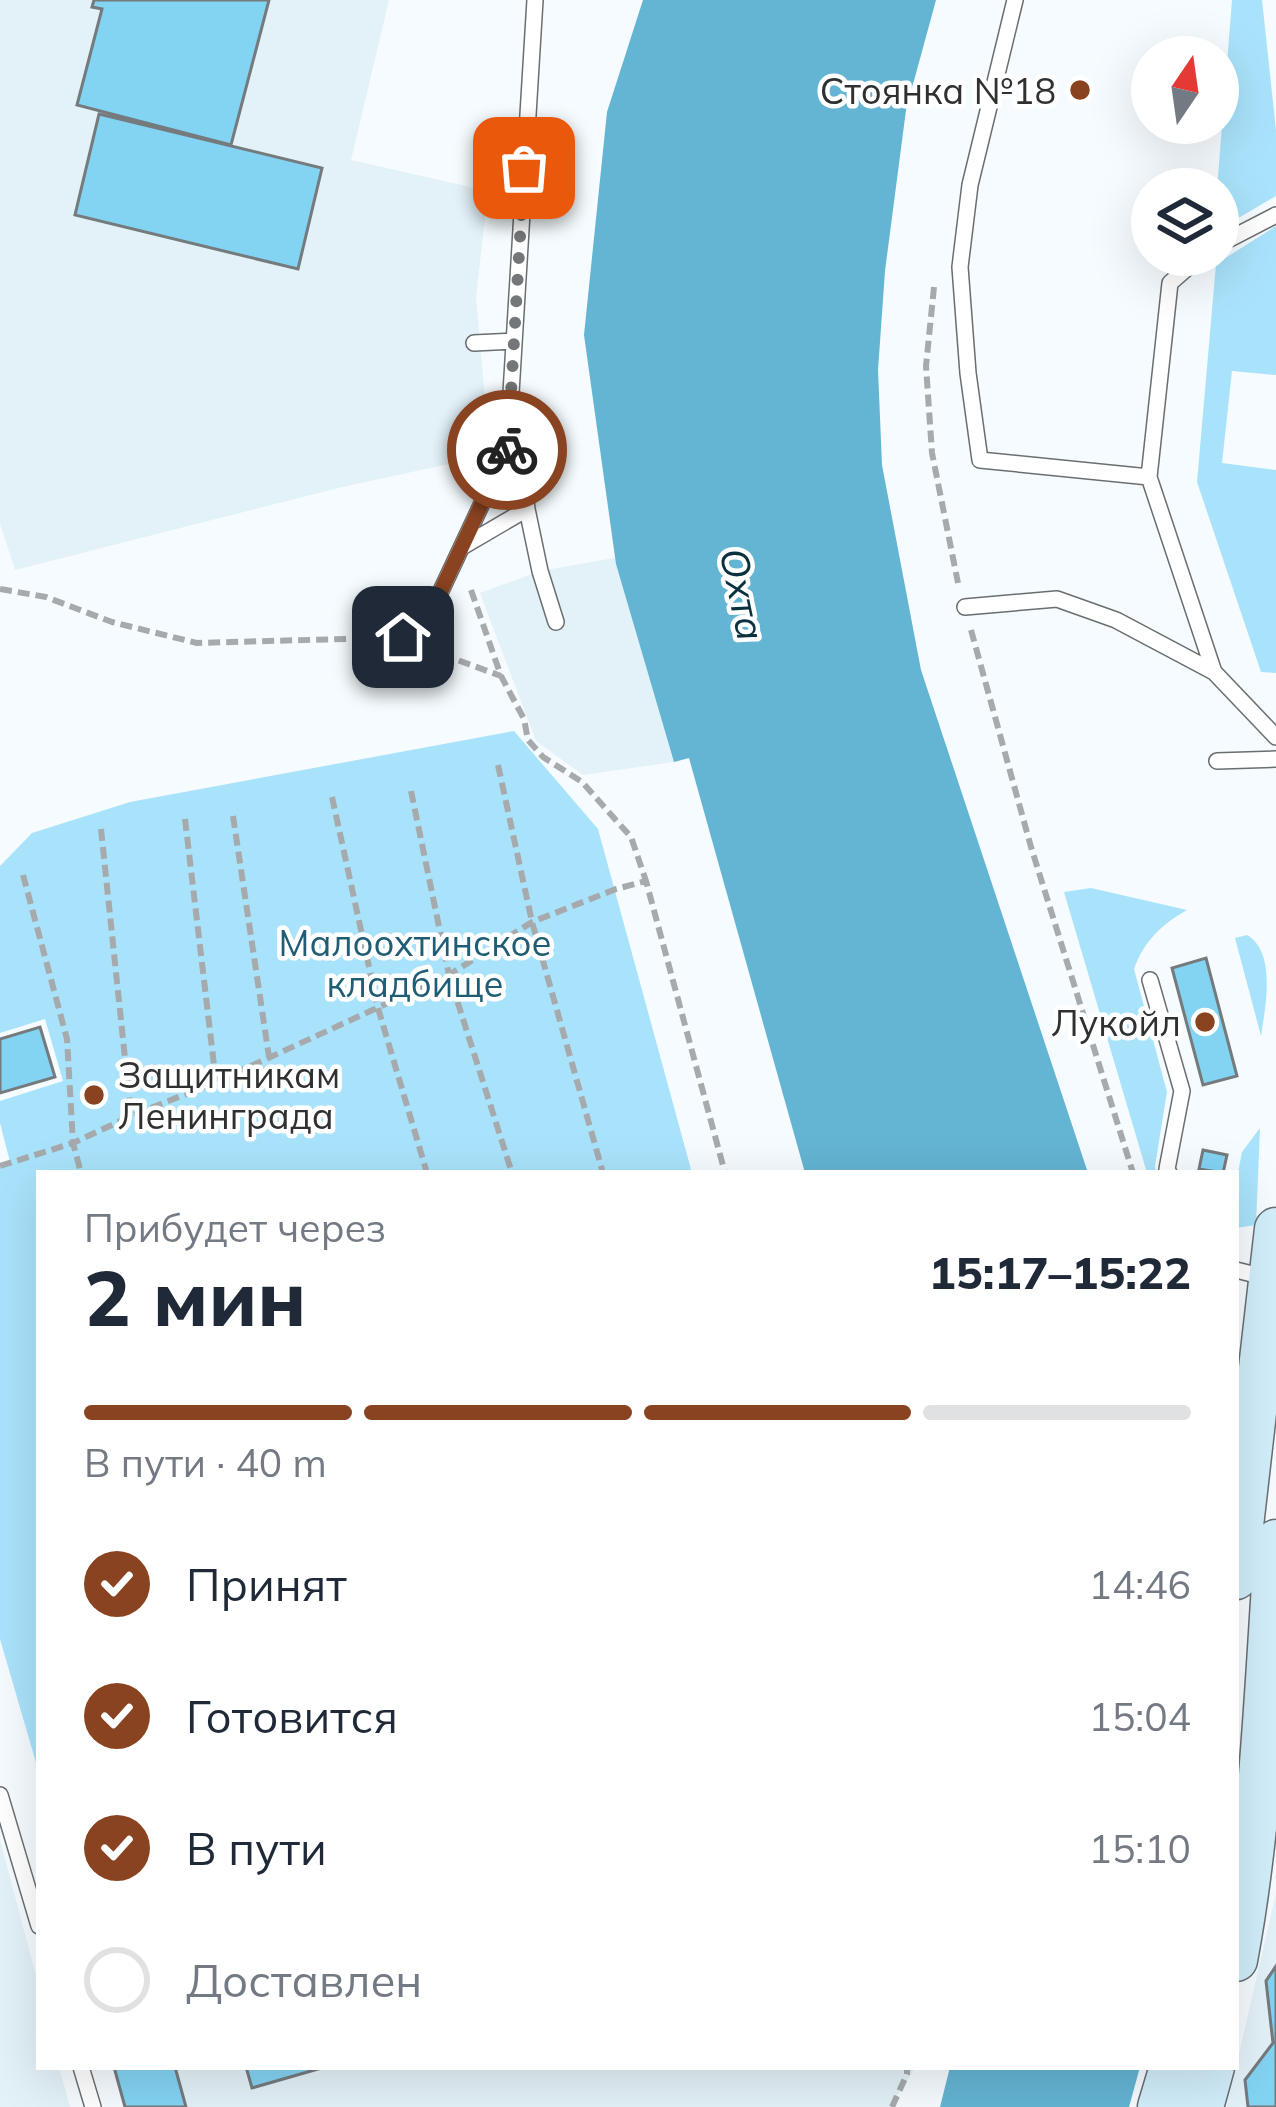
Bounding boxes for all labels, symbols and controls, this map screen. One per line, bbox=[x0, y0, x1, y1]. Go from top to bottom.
north arrow bbox=[1131, 36, 1239, 144]
map controls bbox=[1131, 36, 1239, 276]
place label: Стоянка №18 bbox=[820, 68, 1056, 113]
marker: Стоянка №18 bbox=[1067, 77, 1093, 103]
pin bbox=[473, 117, 575, 219]
icon: bag bbox=[491, 135, 557, 201]
button: layers bbox=[1131, 168, 1239, 276]
courier bbox=[447, 390, 567, 510]
icon: bike bbox=[474, 417, 540, 483]
water label: Охта bbox=[709, 543, 777, 645]
pin bbox=[352, 586, 454, 688]
icon: home bbox=[370, 604, 436, 670]
park label: Малоохтинское кладбище bbox=[279, 920, 551, 1006]
place label: Лукойл bbox=[1051, 1000, 1181, 1045]
marker: Лукойл bbox=[1192, 1009, 1218, 1035]
place label: Защитникам Ленинграда bbox=[118, 1052, 340, 1138]
marker: Защитникам Ленинграда bbox=[81, 1082, 107, 1108]
text: Прибудет через bbox=[84, 1203, 386, 1252]
text: 15:17–15:22 bbox=[929, 1244, 1191, 1300]
text: 2 мин bbox=[84, 1248, 306, 1346]
text: В пути · 40 m bbox=[84, 1438, 327, 1487]
icon: check bbox=[84, 1551, 150, 1617]
text: Принят bbox=[186, 1556, 347, 1612]
text: 14:46 bbox=[1089, 1560, 1191, 1609]
icon: check bbox=[84, 1683, 150, 1749]
text: Готовится bbox=[186, 1688, 398, 1744]
text: 15:04 bbox=[1089, 1692, 1191, 1741]
icon: check bbox=[84, 1815, 150, 1881]
text: В пути bbox=[186, 1820, 327, 1876]
text: 15:10 bbox=[1089, 1824, 1191, 1873]
text: Доставлен bbox=[186, 1952, 422, 2008]

